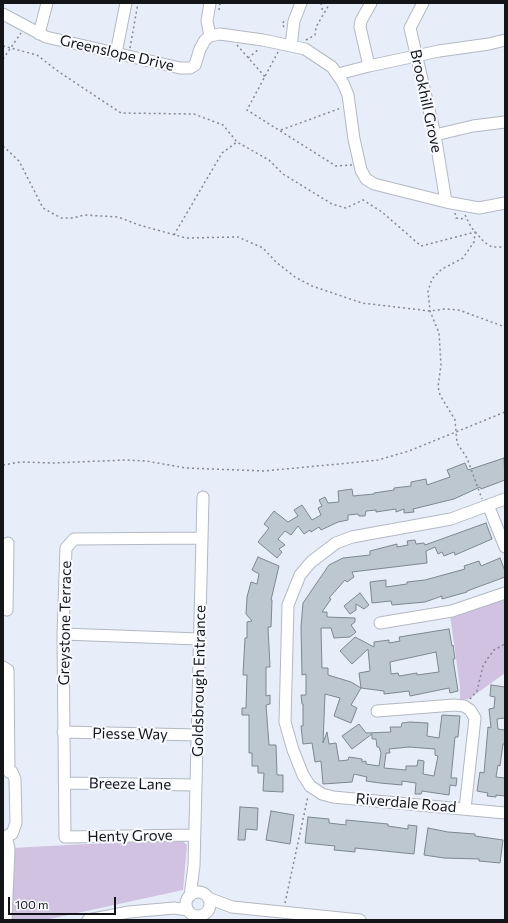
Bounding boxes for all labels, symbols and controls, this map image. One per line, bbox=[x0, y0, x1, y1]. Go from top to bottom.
street label: Greenslope Drive bbox=[58, 31, 176, 75]
street label: Brookhill Grove bbox=[406, 48, 446, 154]
street label: Greystone Terrace bbox=[55, 561, 75, 685]
street label: Goldsbrough Entrance bbox=[189, 605, 209, 757]
street label: Piesse Way bbox=[92, 724, 168, 744]
street label: Breeze Lane bbox=[89, 774, 171, 794]
street label: Riverdale Road bbox=[355, 790, 457, 816]
street label: Henty Grove bbox=[87, 826, 173, 846]
scale bar bbox=[10, 889, 118, 915]
text: 100 m bbox=[15, 897, 49, 911]

